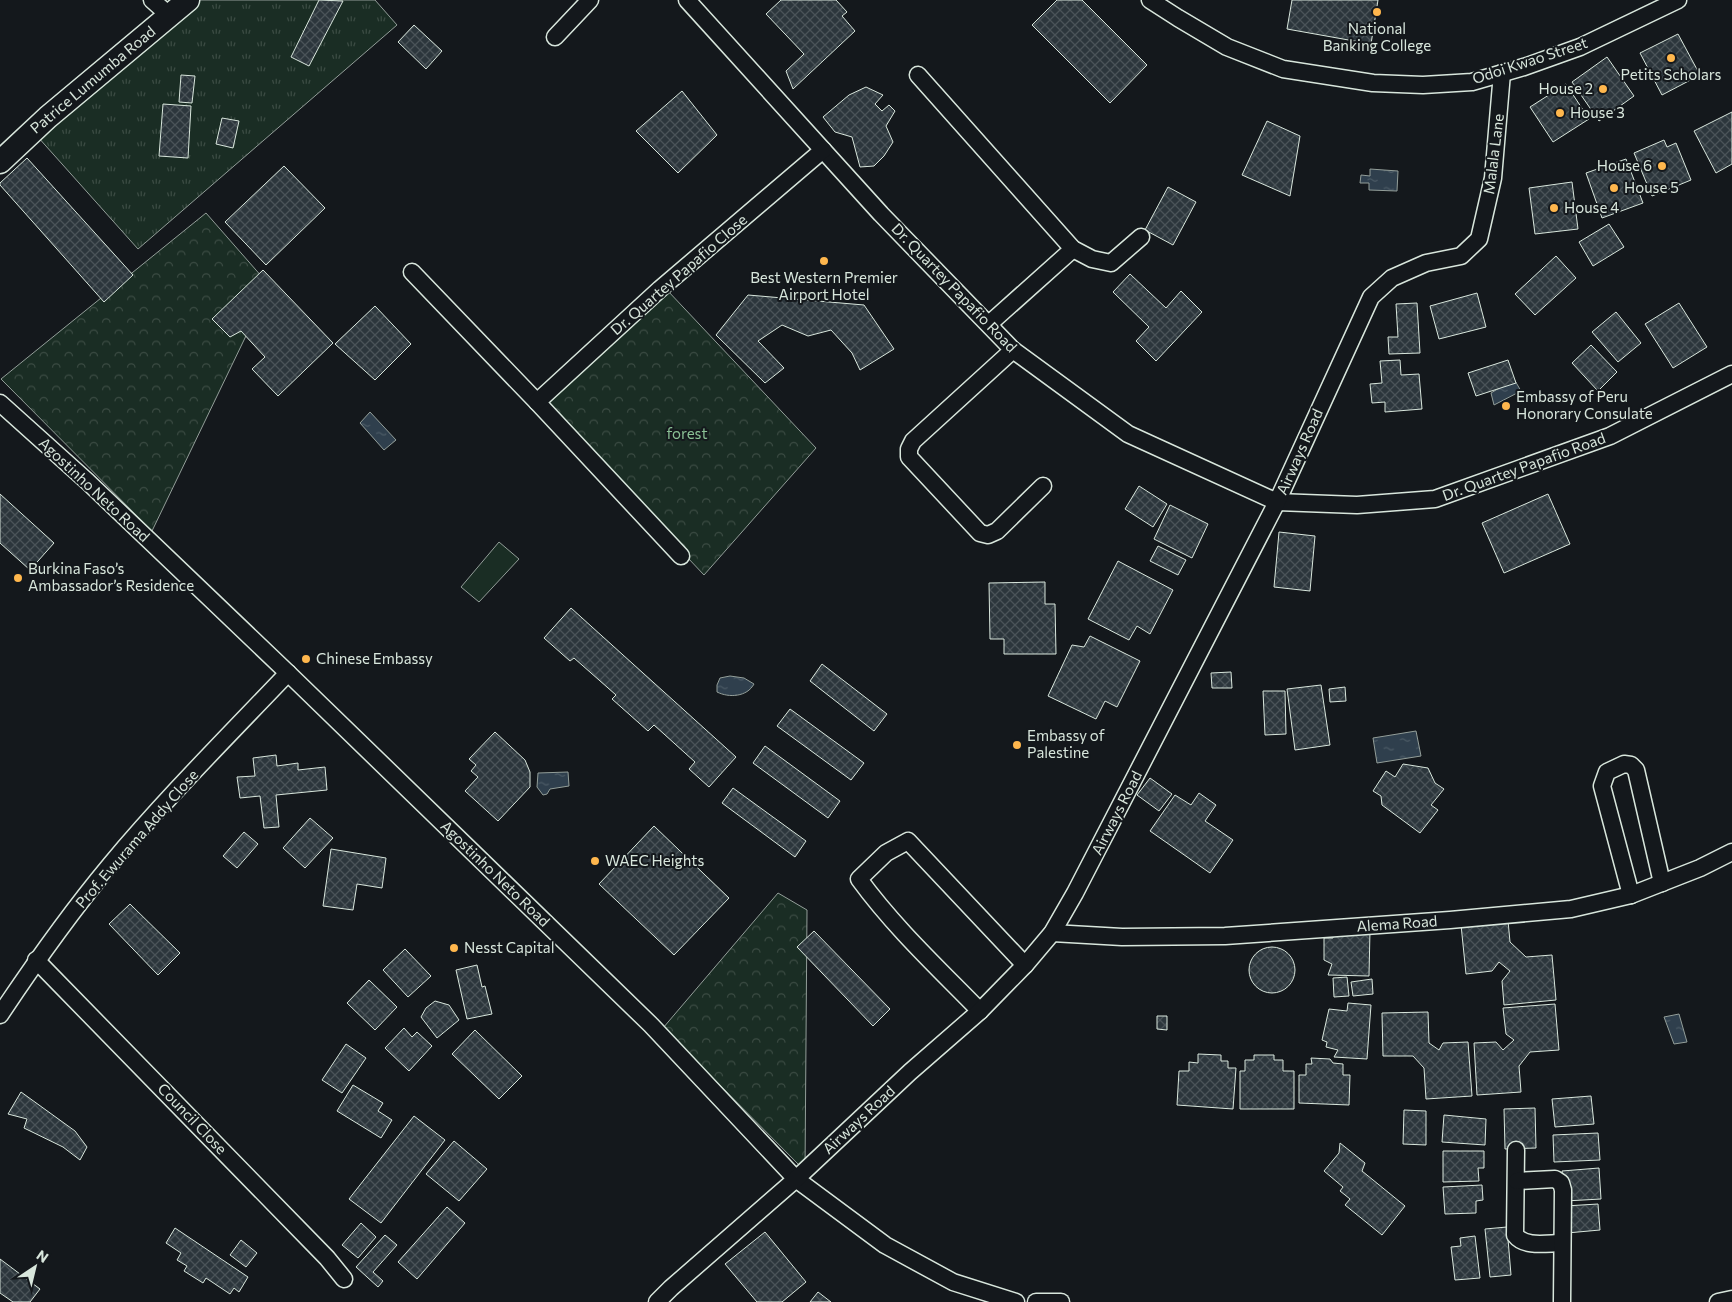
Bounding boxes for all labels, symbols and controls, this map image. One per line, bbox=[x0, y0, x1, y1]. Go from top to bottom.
marker: National Banking College bbox=[1371, 6, 1383, 18]
place label: National Banking College bbox=[1323, 19, 1431, 54]
street label: Patrice Lumumba Road bbox=[26, 22, 159, 137]
street label: Odoi Kwao Street bbox=[1470, 33, 1590, 87]
marker: Petits Scholars bbox=[1665, 52, 1677, 64]
place label: Petits Scholars bbox=[1621, 65, 1722, 83]
place label: House 2 bbox=[1538, 79, 1593, 97]
marker: House 2 bbox=[1597, 83, 1609, 95]
place label: House 3 bbox=[1570, 103, 1625, 121]
marker: House 3 bbox=[1554, 107, 1566, 119]
street label: Malala Lane bbox=[1479, 112, 1507, 195]
place label: House 6 bbox=[1597, 156, 1652, 174]
marker: House 6 bbox=[1656, 160, 1668, 172]
place label: House 5 bbox=[1624, 178, 1679, 196]
marker: House 5 bbox=[1608, 182, 1620, 194]
place label: House 4 bbox=[1564, 198, 1619, 216]
marker: House 4 bbox=[1548, 202, 1560, 214]
street label: Dr. Quartey Papafio Close bbox=[606, 210, 750, 338]
street label: Dr. Quartey Papafio Road bbox=[888, 219, 1021, 355]
marker: Best Western Premier Airport Hotel bbox=[818, 255, 830, 267]
place label: Best Western Premier Airport Hotel bbox=[750, 268, 898, 303]
place label: Embassy of Peru Honorary Consulate bbox=[1516, 387, 1653, 422]
marker: Embassy of Peru Honorary Consulate bbox=[1500, 400, 1512, 412]
street label: Airways Road bbox=[1272, 406, 1326, 497]
park label: forest bbox=[666, 424, 708, 442]
street label: Dr. Quartey Papafio Road bbox=[1440, 428, 1608, 504]
street label: Agostinho Neto Road bbox=[36, 433, 154, 545]
place label: Burkina Faso’s Ambassador’s Residence bbox=[28, 559, 194, 594]
marker: Burkina Faso’s Ambassador’s Residence bbox=[12, 572, 24, 584]
place label: Chinese Embassy bbox=[316, 649, 433, 667]
marker: Chinese Embassy bbox=[300, 653, 312, 665]
place label: Embassy of Palestine bbox=[1027, 726, 1105, 761]
marker: Embassy of Palestine bbox=[1011, 739, 1023, 751]
street label: Prof. Ewurama Addy Close bbox=[71, 765, 201, 911]
street label: Airways Road bbox=[1087, 767, 1145, 858]
street label: Agostinho Neto Road bbox=[437, 817, 554, 930]
place label: WAEC Heights bbox=[605, 851, 704, 869]
marker: WAEC Heights bbox=[589, 855, 601, 867]
street label: Alema Road bbox=[1356, 911, 1438, 935]
place label: Nesst Capital bbox=[464, 938, 555, 956]
marker: Nesst Capital bbox=[448, 942, 460, 954]
street label: Council Close bbox=[154, 1079, 231, 1158]
street label: Airways Road bbox=[818, 1081, 898, 1157]
north arrow bbox=[10, 1242, 60, 1292]
text: N bbox=[34, 1246, 52, 1266]

